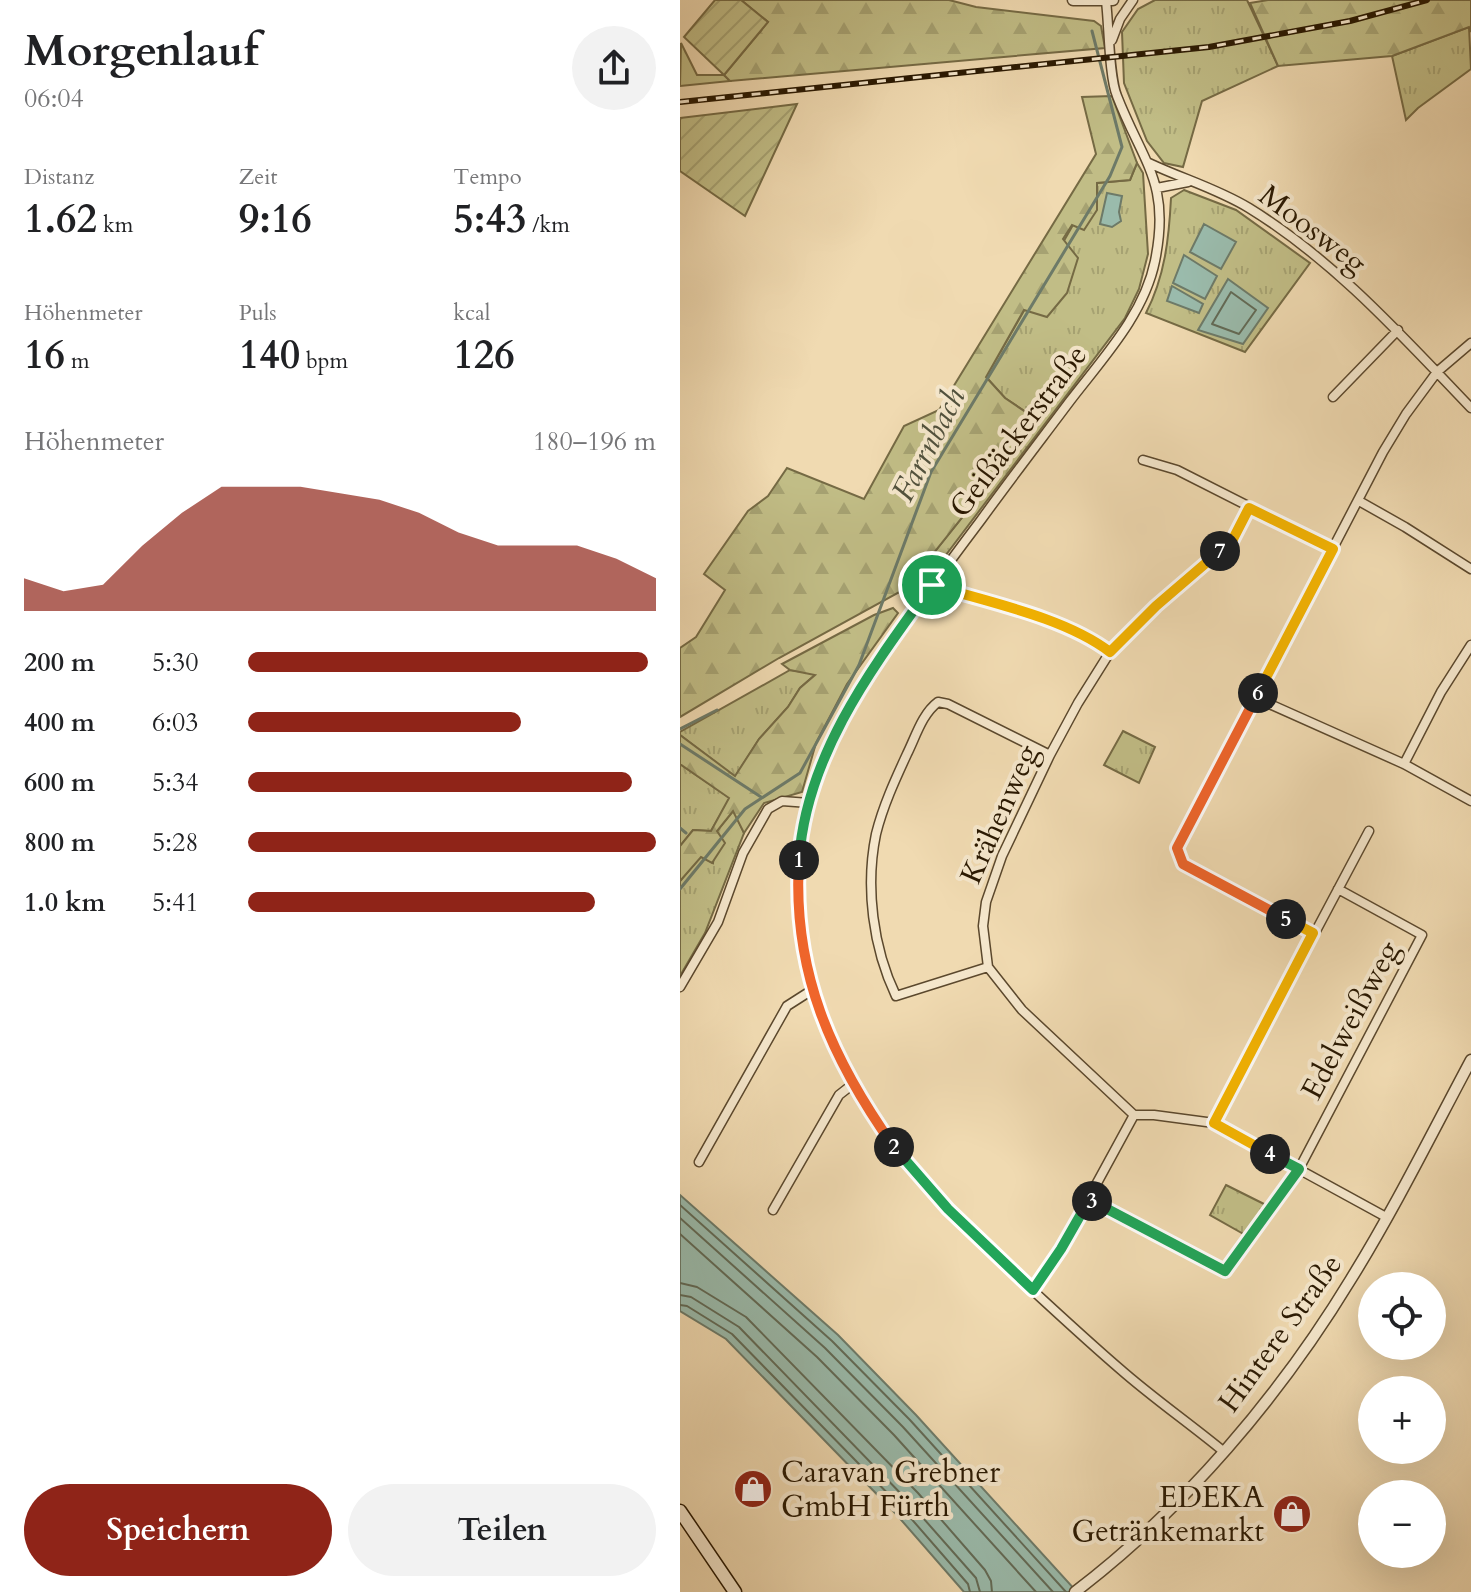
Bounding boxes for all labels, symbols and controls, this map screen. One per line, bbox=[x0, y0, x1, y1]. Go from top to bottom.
text: Morgenlauf bbox=[24, 21, 259, 81]
button: share bbox=[572, 26, 656, 110]
text: 06:04 bbox=[24, 81, 84, 116]
text: Distanz bbox=[24, 162, 94, 192]
text: Zeit bbox=[239, 162, 277, 192]
text: Tempo bbox=[453, 162, 522, 192]
street label: Moosweg bbox=[1250, 175, 1375, 284]
text: 1.62 bbox=[24, 192, 97, 247]
text: 9:16 bbox=[239, 192, 312, 247]
text: 5:43 bbox=[453, 192, 526, 247]
text: km bbox=[97, 210, 133, 240]
text: /km bbox=[526, 210, 570, 240]
text: Höhenmeter bbox=[24, 298, 142, 328]
text: Puls bbox=[239, 298, 277, 328]
text: kcal bbox=[453, 298, 490, 328]
text: 16 bbox=[24, 328, 65, 383]
text: 140 bbox=[239, 328, 300, 383]
text: 126 bbox=[453, 328, 515, 383]
street label: Geißäckerstraße bbox=[940, 337, 1097, 526]
text: m bbox=[65, 346, 90, 376]
text: bpm bbox=[300, 346, 348, 376]
water label: Farrnbach bbox=[882, 380, 976, 509]
text: Höhenmeter bbox=[24, 424, 164, 459]
text: 180–196 m bbox=[533, 424, 656, 459]
pin: 7 bbox=[1200, 531, 1240, 571]
text: 7 bbox=[1214, 536, 1226, 566]
pin bbox=[898, 551, 966, 619]
icon: arrive bbox=[910, 563, 954, 607]
text: 200 m bbox=[24, 645, 95, 680]
text: 5:30 bbox=[152, 645, 199, 680]
pin: 6 bbox=[1238, 673, 1278, 713]
text: 6 bbox=[1252, 678, 1264, 708]
text: 400 m bbox=[24, 705, 95, 740]
text: 6:03 bbox=[152, 705, 199, 740]
street label: Krähenweg bbox=[951, 738, 1048, 890]
text: 600 m bbox=[24, 765, 95, 800]
text: 5:34 bbox=[152, 765, 199, 800]
text: 800 m bbox=[24, 825, 95, 860]
text: 5:28 bbox=[152, 825, 199, 860]
pin: 1 bbox=[779, 840, 819, 880]
text: 1 bbox=[793, 845, 805, 875]
text: 1.0 km bbox=[24, 885, 105, 920]
text: 5:41 bbox=[152, 885, 199, 920]
pin: 5 bbox=[1266, 899, 1306, 939]
text: 5 bbox=[1280, 904, 1292, 934]
street label: Edelweißweg bbox=[1291, 934, 1410, 1107]
pin: 2 bbox=[874, 1127, 914, 1167]
text: 2 bbox=[888, 1132, 900, 1162]
pin: 4 bbox=[1250, 1134, 1290, 1174]
text: 4 bbox=[1264, 1139, 1276, 1169]
pin: 3 bbox=[1072, 1181, 1112, 1221]
text: 3 bbox=[1086, 1186, 1098, 1216]
street label: Hintere Straße bbox=[1209, 1246, 1352, 1421]
map controls bbox=[1358, 1272, 1446, 1568]
button: locate bbox=[1358, 1272, 1446, 1360]
button: + bbox=[1358, 1376, 1446, 1464]
place label: Caravan Grebner GmbH Fürth bbox=[781, 1452, 1000, 1527]
shop icon: Caravan Grebner GmbH Fürth bbox=[732, 1468, 774, 1510]
place label: EDEKA Getränkemarkt bbox=[1071, 1477, 1265, 1552]
button: − bbox=[1358, 1480, 1446, 1568]
button: Speichern bbox=[24, 1484, 332, 1576]
button: Teilen bbox=[348, 1484, 656, 1576]
shop icon: EDEKA Getränkemarkt bbox=[1271, 1493, 1313, 1535]

